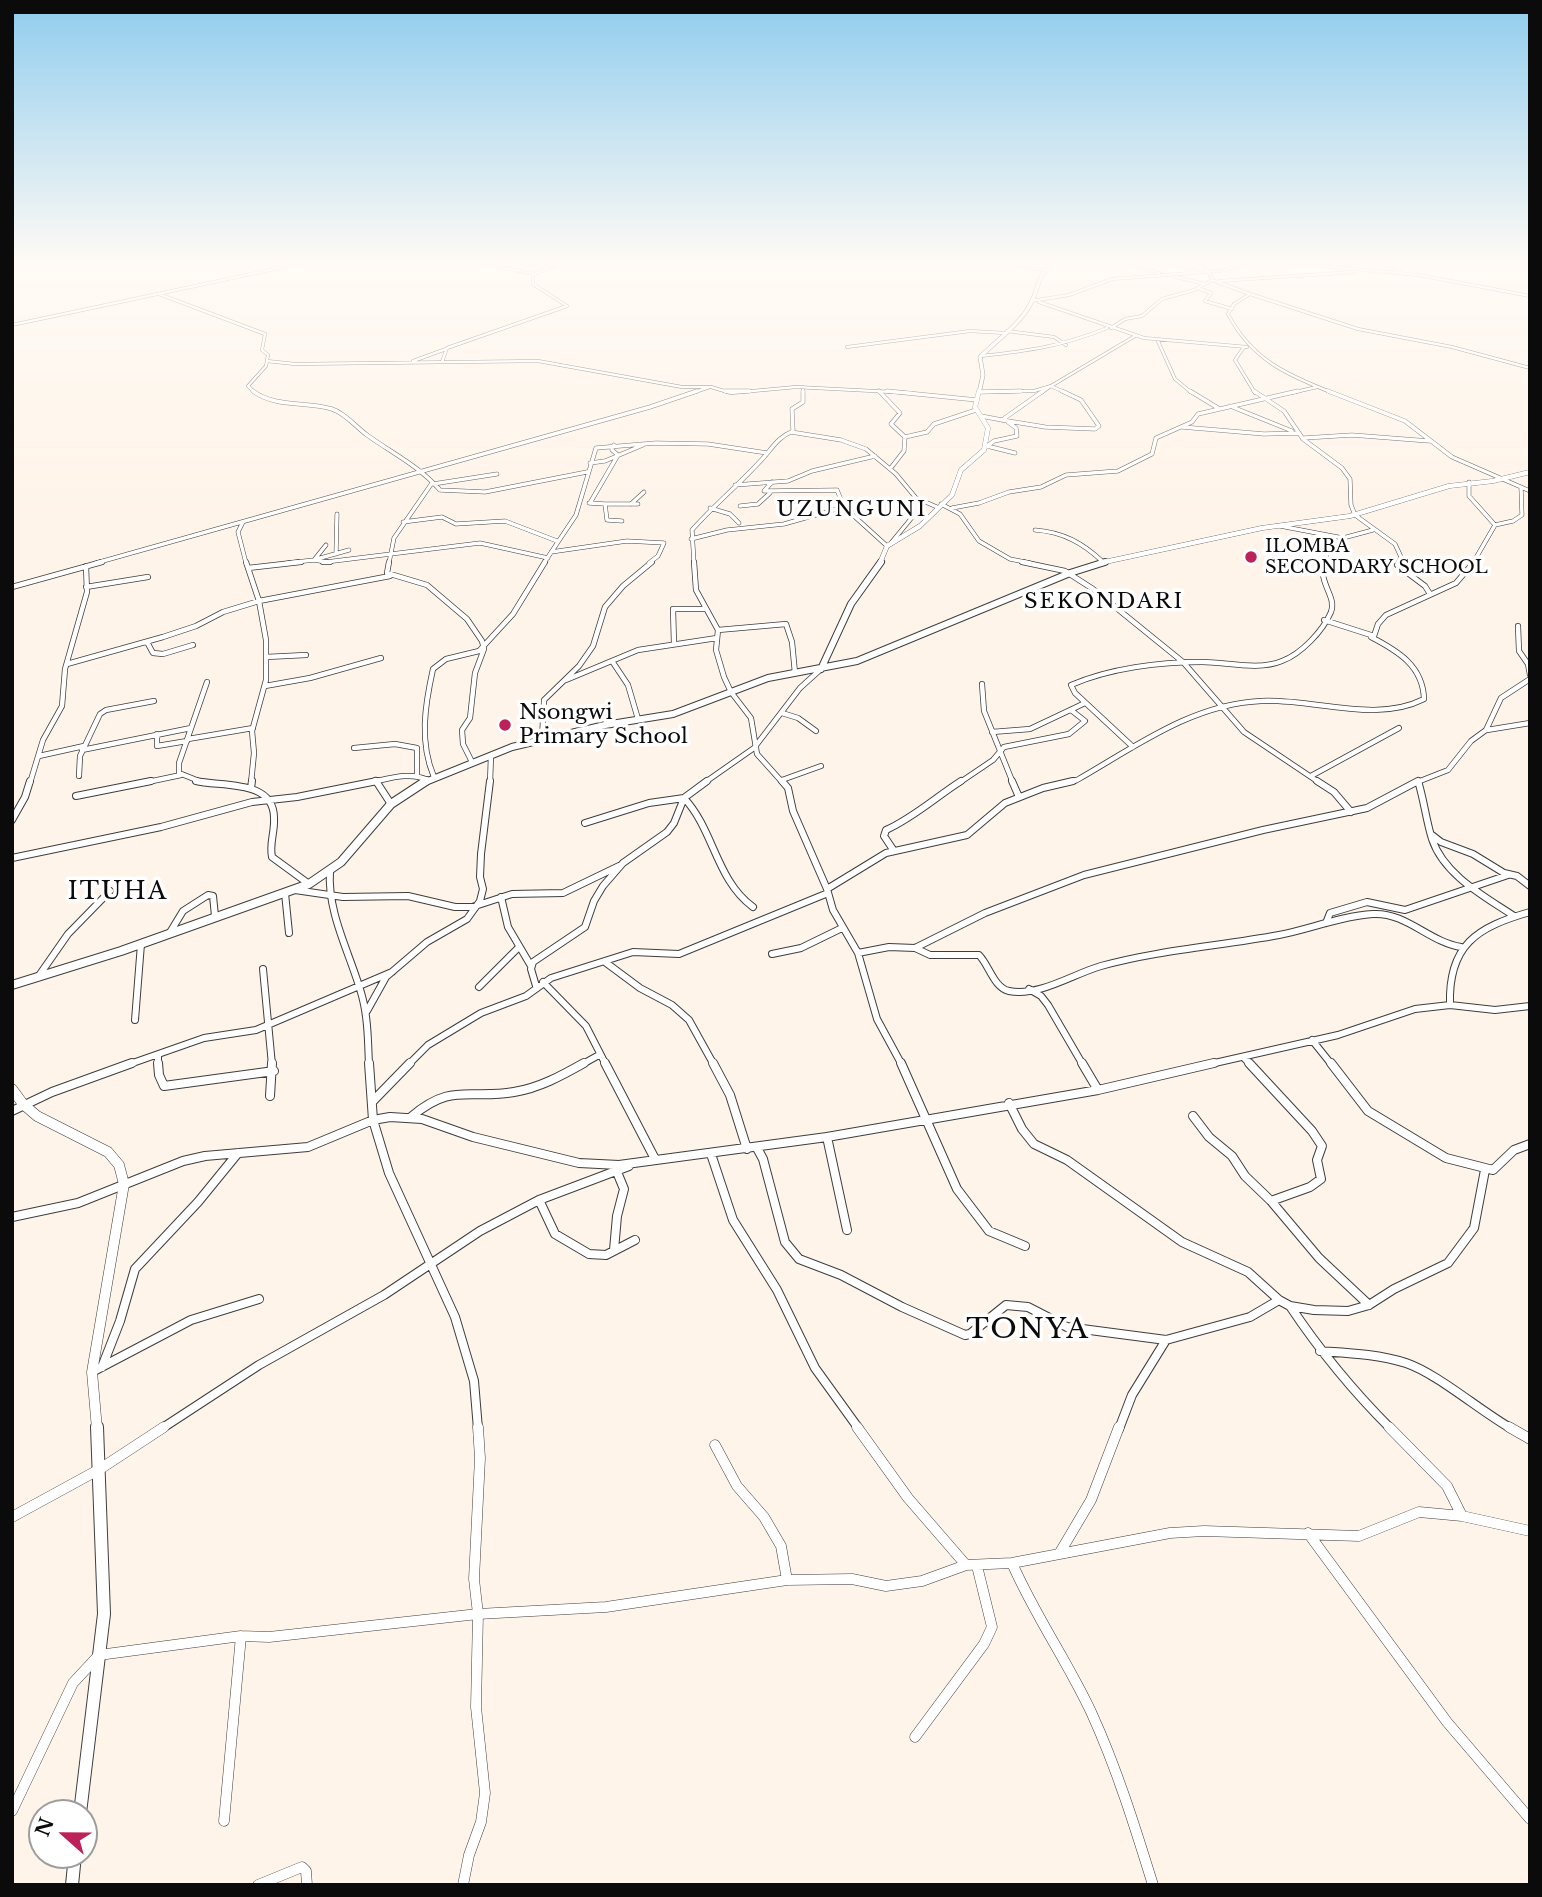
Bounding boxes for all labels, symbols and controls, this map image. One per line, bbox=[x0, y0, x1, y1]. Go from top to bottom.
district label: UZUNGUNI bbox=[777, 497, 927, 523]
place label: ILOMBA SECONDARY SCHOOL bbox=[1265, 536, 1488, 578]
marker: ILOMBA SECONDARY SCHOOL bbox=[1243, 549, 1259, 565]
district label: SEKONDARI bbox=[1025, 589, 1183, 615]
place label: Nsongwi Primary School bbox=[519, 700, 688, 750]
marker: Nsongwi Primary School bbox=[497, 717, 513, 733]
district label: ITUHA bbox=[68, 878, 168, 906]
district label: TONYA bbox=[967, 1313, 1089, 1347]
north arrow bbox=[28, 1799, 98, 1869]
text: N bbox=[31, 1815, 59, 1839]

